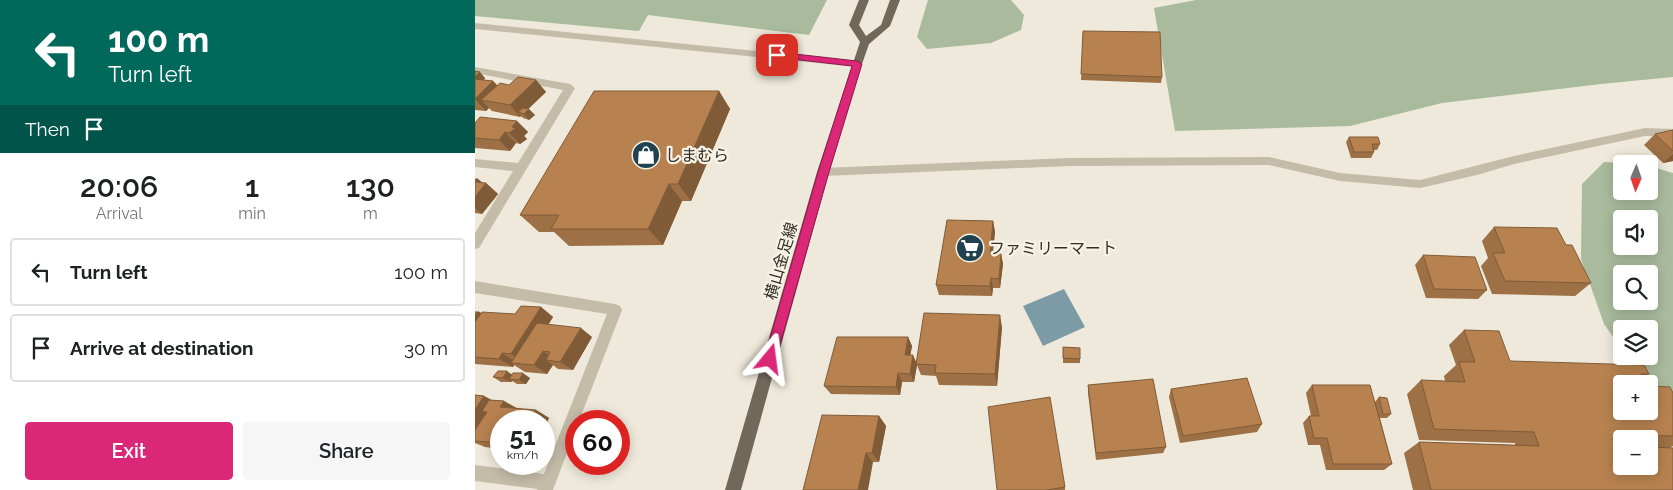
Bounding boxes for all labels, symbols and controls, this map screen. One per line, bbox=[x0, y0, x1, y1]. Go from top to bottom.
text: 100 m bbox=[108, 19, 209, 60]
icon: left bbox=[25, 20, 90, 85]
pin bbox=[756, 34, 798, 76]
icon: arrive bbox=[763, 41, 791, 69]
text: Turn left bbox=[108, 61, 192, 87]
icon: arrive bbox=[80, 115, 108, 143]
text: Then bbox=[25, 118, 70, 140]
shop icon: しまむら bbox=[631, 140, 661, 170]
place label: しまむら bbox=[665, 146, 729, 165]
north arrow bbox=[1613, 155, 1657, 200]
map controls bbox=[1613, 155, 1658, 475]
text: 20:06 bbox=[80, 169, 158, 204]
text: 1 bbox=[245, 169, 259, 204]
text: 130 bbox=[346, 169, 395, 204]
text: Arrival bbox=[96, 204, 143, 223]
text: min bbox=[238, 204, 266, 223]
text: m bbox=[363, 204, 378, 223]
button: sound bbox=[1613, 210, 1658, 255]
street label: 横山金足線 bbox=[761, 220, 801, 302]
supermarket icon: ファミリーマート bbox=[955, 233, 985, 263]
place label: ファミリーマート bbox=[989, 239, 1117, 258]
icon: left bbox=[27, 258, 55, 286]
text: Turn left bbox=[70, 261, 147, 283]
text: 100 m bbox=[394, 261, 448, 283]
button: search bbox=[1613, 265, 1658, 310]
button: layers bbox=[1613, 320, 1658, 365]
position arrow bbox=[743, 332, 795, 384]
icon: arrive bbox=[27, 334, 55, 362]
text: Arrive at destination bbox=[70, 337, 254, 359]
text: 30 m bbox=[404, 337, 448, 359]
button: + bbox=[1613, 375, 1658, 420]
speed limit sign: 60 bbox=[565, 410, 630, 475]
text: 51 bbox=[509, 421, 536, 451]
button: Exit bbox=[25, 422, 233, 480]
button: Share bbox=[243, 422, 450, 480]
button: − bbox=[1613, 430, 1658, 475]
text: km/h bbox=[507, 448, 538, 462]

